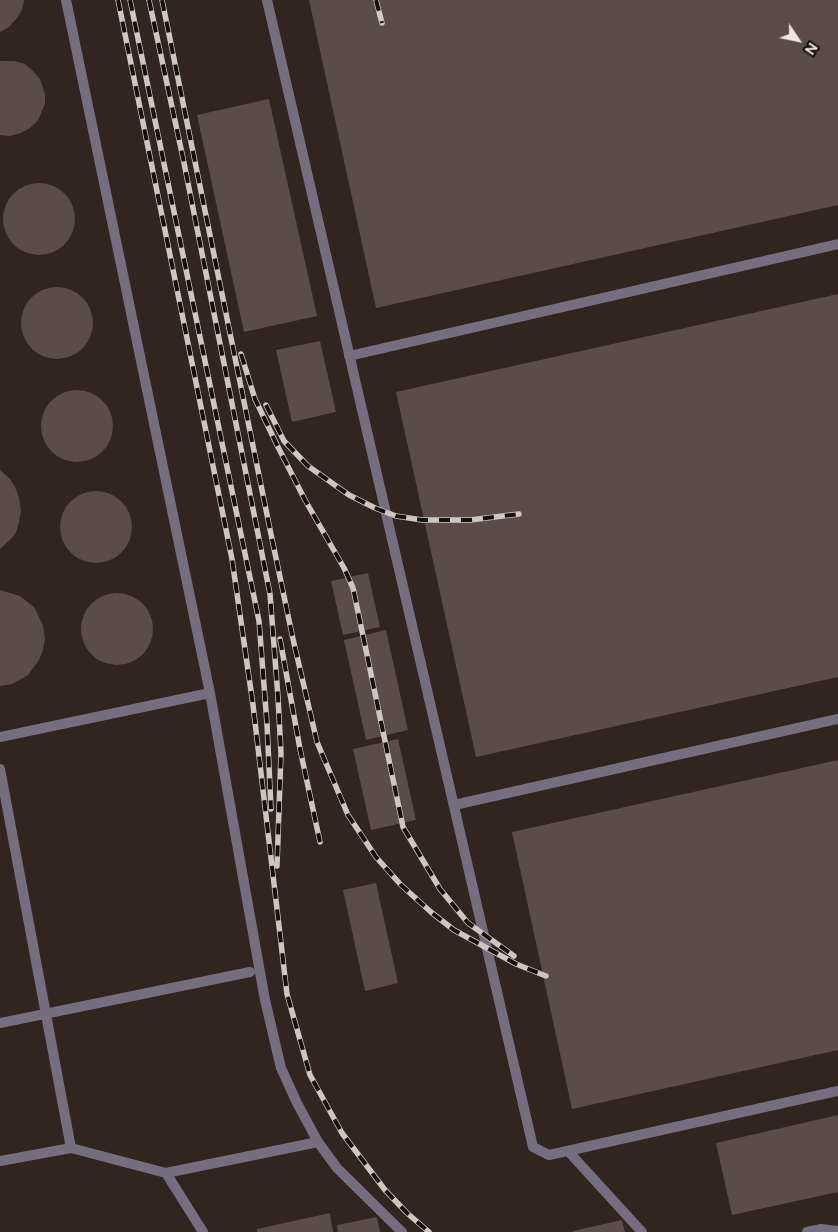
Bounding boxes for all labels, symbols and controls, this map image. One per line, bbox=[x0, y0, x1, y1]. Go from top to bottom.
north arrow bbox=[773, 15, 823, 65]
text: N bbox=[801, 39, 821, 58]

